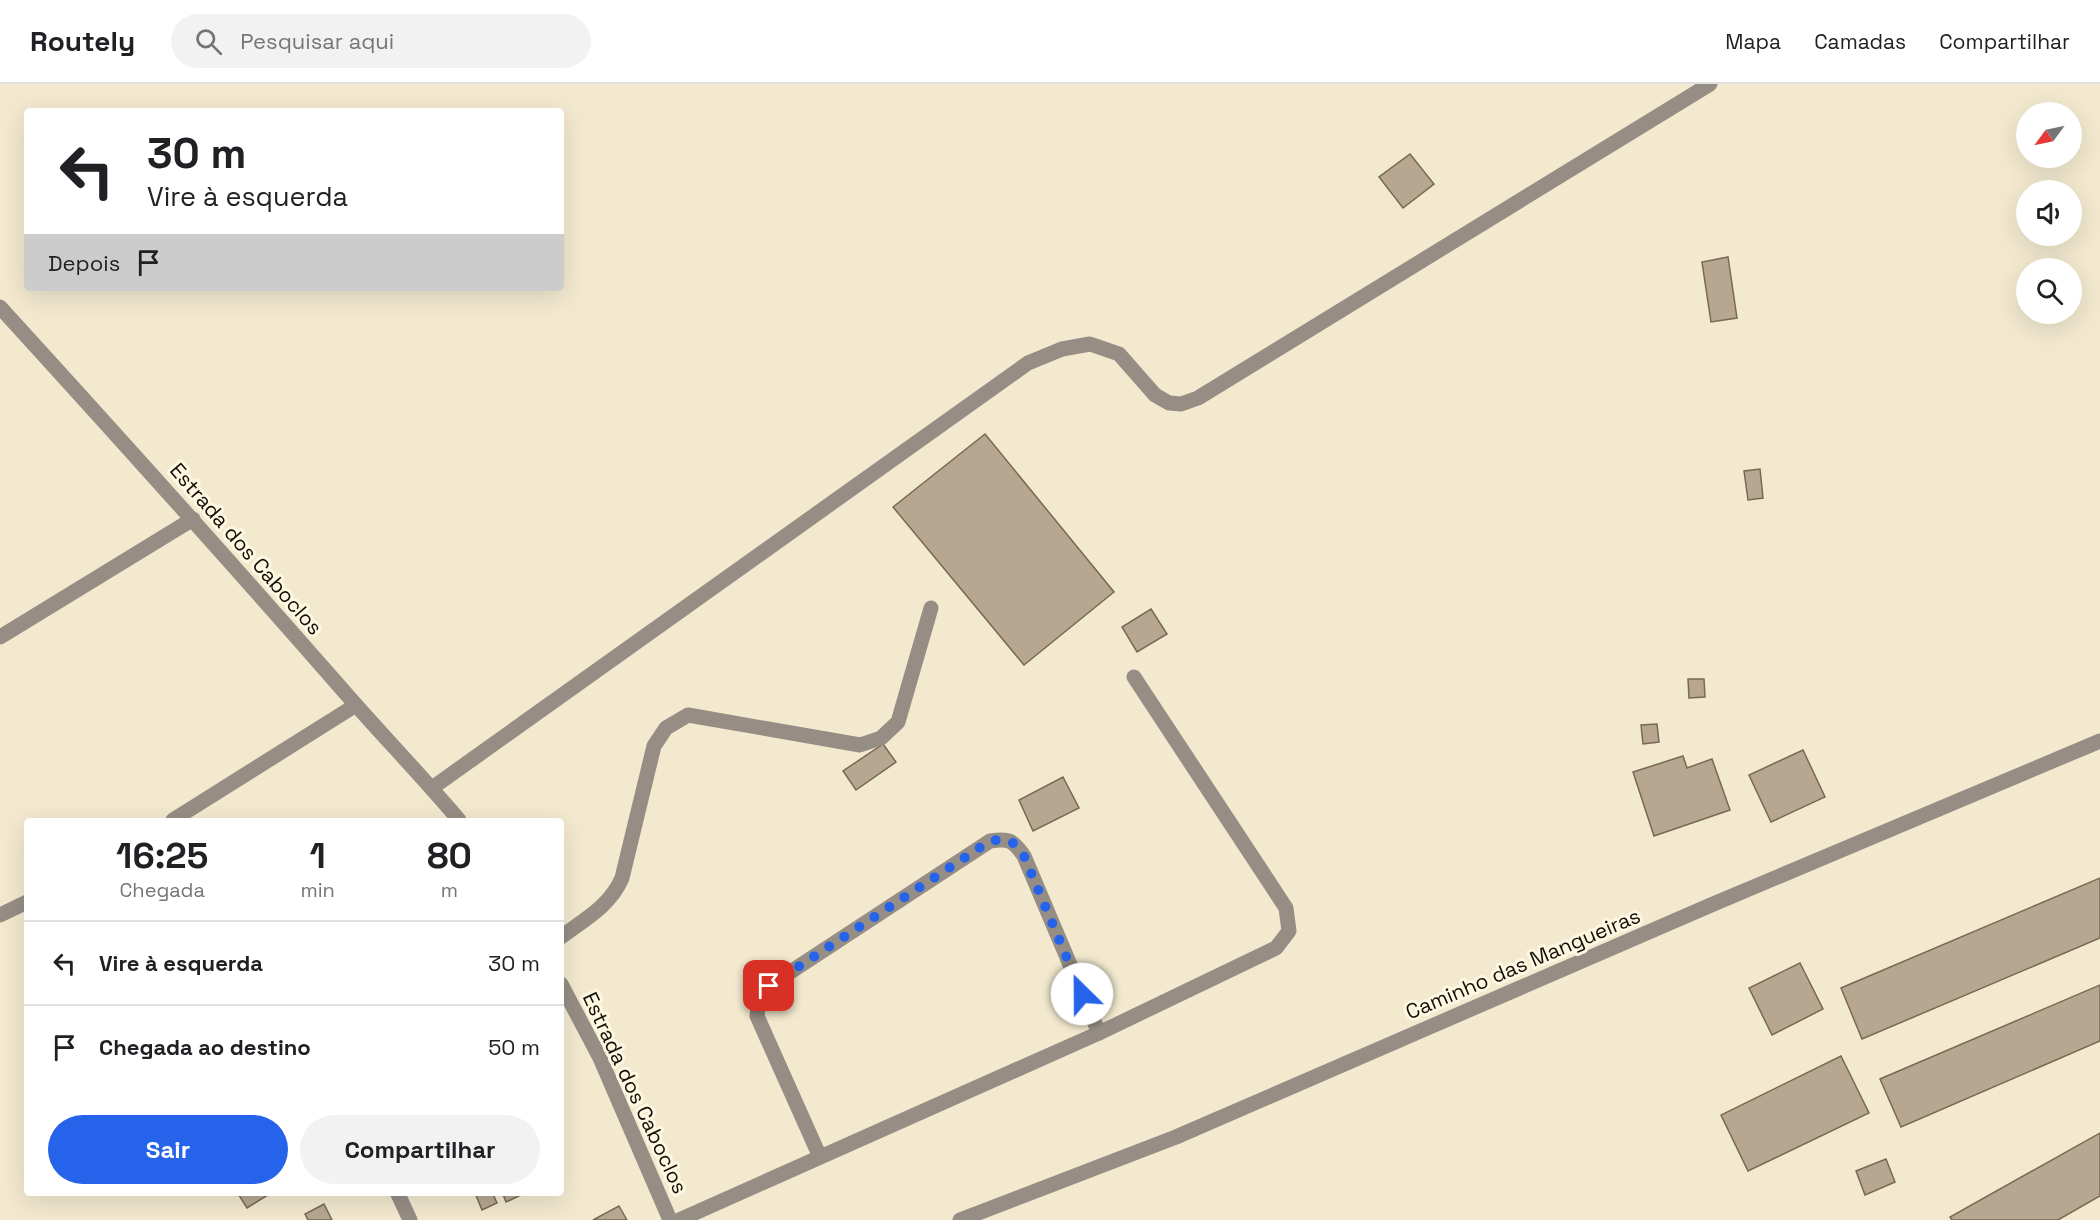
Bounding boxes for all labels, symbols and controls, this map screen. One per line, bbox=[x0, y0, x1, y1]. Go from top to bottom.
search box bbox=[171, 14, 591, 68]
text: Routely bbox=[30, 23, 135, 59]
icon: search bbox=[192, 25, 225, 58]
text: Pesquisar aqui bbox=[240, 27, 394, 55]
text: Mapa bbox=[1725, 28, 1781, 55]
text: Camadas bbox=[1814, 28, 1906, 55]
text: Compartilhar bbox=[1939, 28, 2070, 55]
north arrow bbox=[2016, 102, 2082, 168]
map controls bbox=[2016, 102, 2082, 324]
text: 30 m bbox=[147, 127, 246, 180]
icon: left bbox=[48, 132, 126, 210]
text: Vire à esquerda bbox=[147, 179, 348, 214]
button: sound bbox=[2016, 180, 2082, 246]
icon: arrive bbox=[132, 246, 165, 279]
text: Depois bbox=[48, 249, 120, 277]
button: search bbox=[2016, 258, 2082, 324]
street label: Estrada dos Caboclos bbox=[164, 457, 329, 640]
text: 16:25 bbox=[116, 833, 208, 879]
text: 1 bbox=[310, 833, 326, 879]
text: 80 bbox=[427, 833, 472, 879]
text: Chegada bbox=[120, 877, 205, 903]
text: min bbox=[300, 877, 335, 903]
text: m bbox=[441, 877, 458, 903]
street label: Caminho das Mangueiras bbox=[1401, 902, 1644, 1025]
icon: left bbox=[48, 947, 81, 980]
text: Vire à esquerda bbox=[99, 949, 263, 977]
text: 30 m bbox=[488, 949, 540, 977]
pin bbox=[743, 960, 794, 1011]
position arrow bbox=[1050, 962, 1114, 1026]
icon: arrive bbox=[752, 969, 785, 1002]
street label: Estrada dos Caboclos bbox=[577, 988, 694, 1198]
icon: arrive bbox=[48, 1031, 81, 1064]
text: Chegada ao destino bbox=[99, 1033, 311, 1061]
text: 50 m bbox=[488, 1033, 540, 1061]
button: Sair bbox=[48, 1115, 288, 1184]
button: Compartilhar bbox=[300, 1115, 540, 1184]

